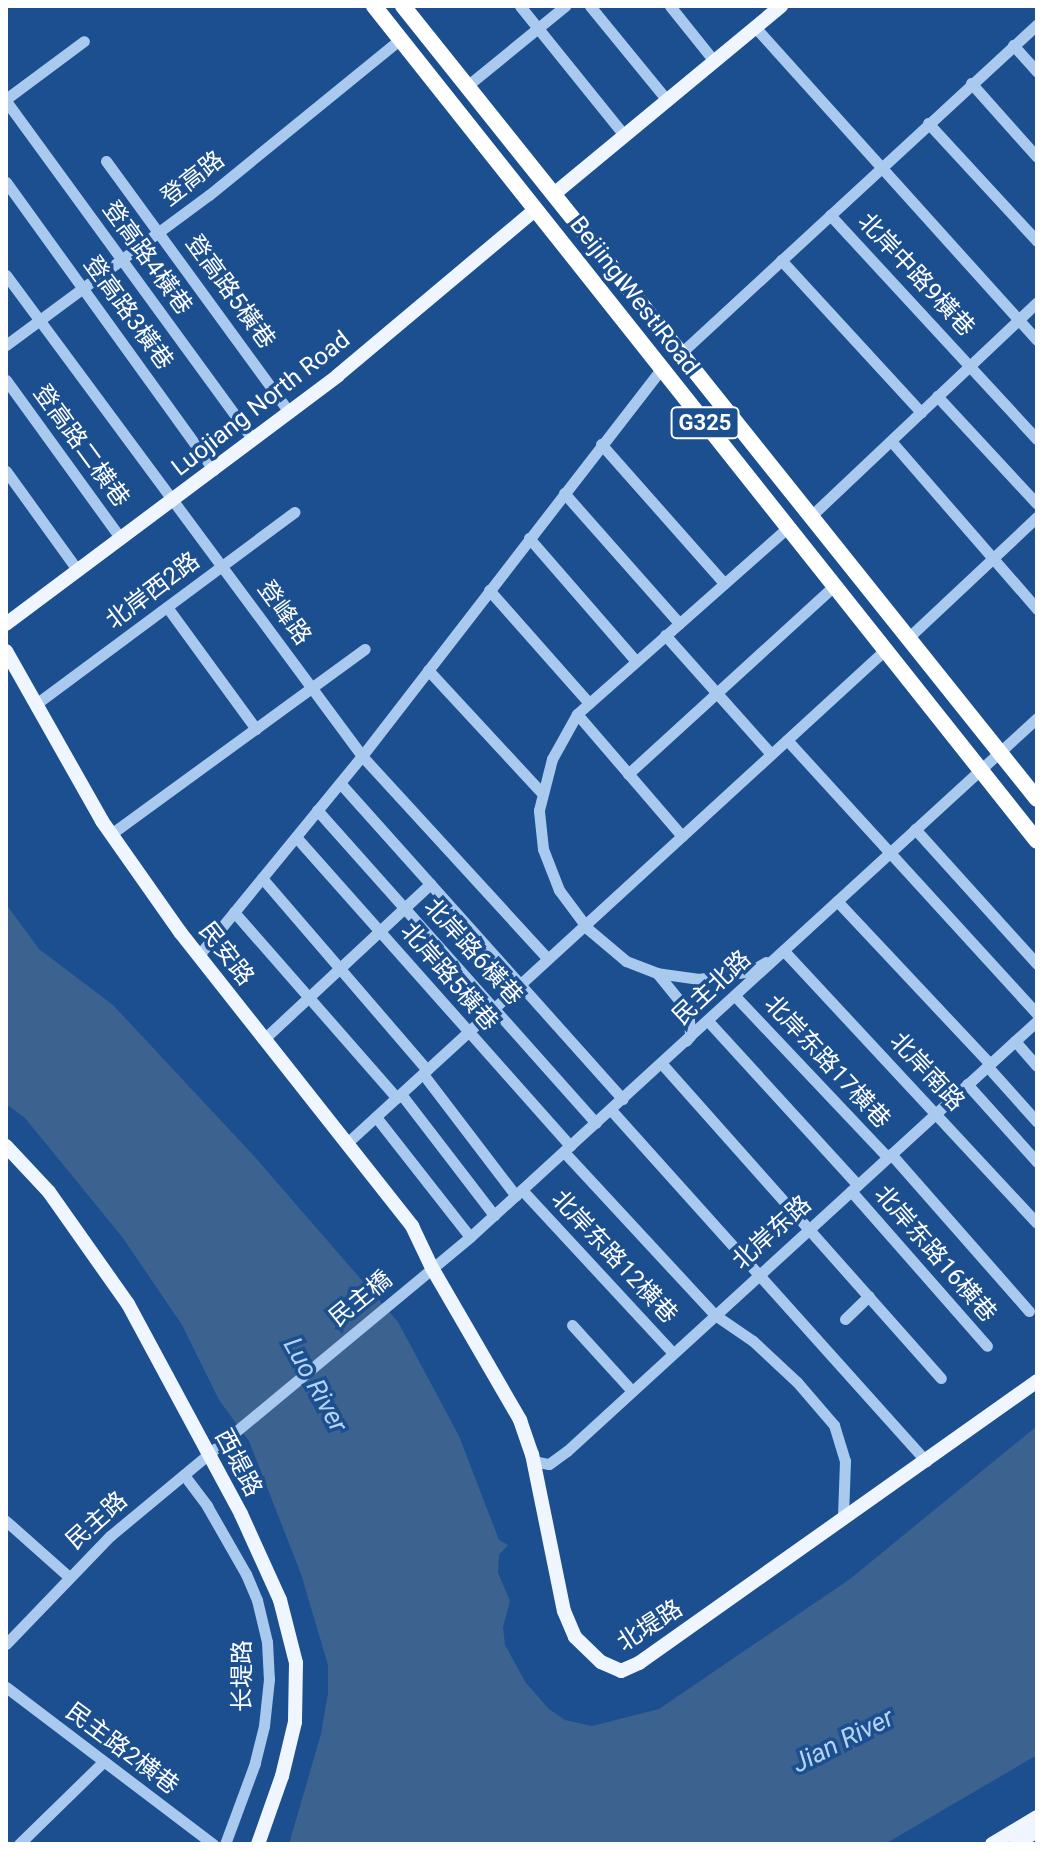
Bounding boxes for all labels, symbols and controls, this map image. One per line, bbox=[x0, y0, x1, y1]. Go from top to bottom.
street label: 登高路 bbox=[156, 145, 230, 213]
street label: 登高路4橫巷 bbox=[96, 196, 198, 320]
street label: 北岸中路9橫巷 bbox=[852, 208, 980, 342]
street label: Beijing West Road bbox=[563, 211, 705, 381]
street label: 登高路5橫巷 bbox=[179, 230, 281, 354]
street label: 登高路3橫巷 bbox=[77, 251, 179, 375]
street label: Luojiang North Road bbox=[166, 325, 356, 483]
street label: 登高路二横巷 bbox=[27, 379, 135, 513]
road number: G325 bbox=[669, 405, 741, 441]
street label: 北岸西2路 bbox=[101, 547, 205, 635]
street label: 登峰路 bbox=[251, 575, 317, 651]
street label: 北岸路6橫巷 bbox=[418, 893, 528, 1011]
street label: 民安路 bbox=[192, 917, 260, 991]
street label: 北岸路5橫巷 bbox=[394, 917, 504, 1037]
street label: 民主北路 bbox=[667, 945, 757, 1031]
street label: 北岸东路17横巷 bbox=[758, 990, 896, 1134]
street label: 北岸南路 bbox=[884, 1027, 970, 1117]
street label: 北岸东路16横巷 bbox=[868, 1180, 1002, 1328]
street label: 北岸东路12横巷 bbox=[545, 1185, 683, 1329]
street label: 北岸东路 bbox=[727, 1190, 817, 1276]
street label: 民主橋 bbox=[324, 1265, 398, 1333]
water label: Luo River bbox=[276, 1332, 354, 1438]
street label: 西堤路 bbox=[208, 1424, 268, 1502]
street label: 民主路 bbox=[61, 1486, 133, 1556]
street label: 北堤路 bbox=[612, 1594, 688, 1658]
street label: 长堤路 bbox=[229, 1640, 257, 1712]
street label: 民主路2横巷 bbox=[60, 1697, 184, 1801]
water label: Jian River bbox=[787, 1702, 899, 1780]

